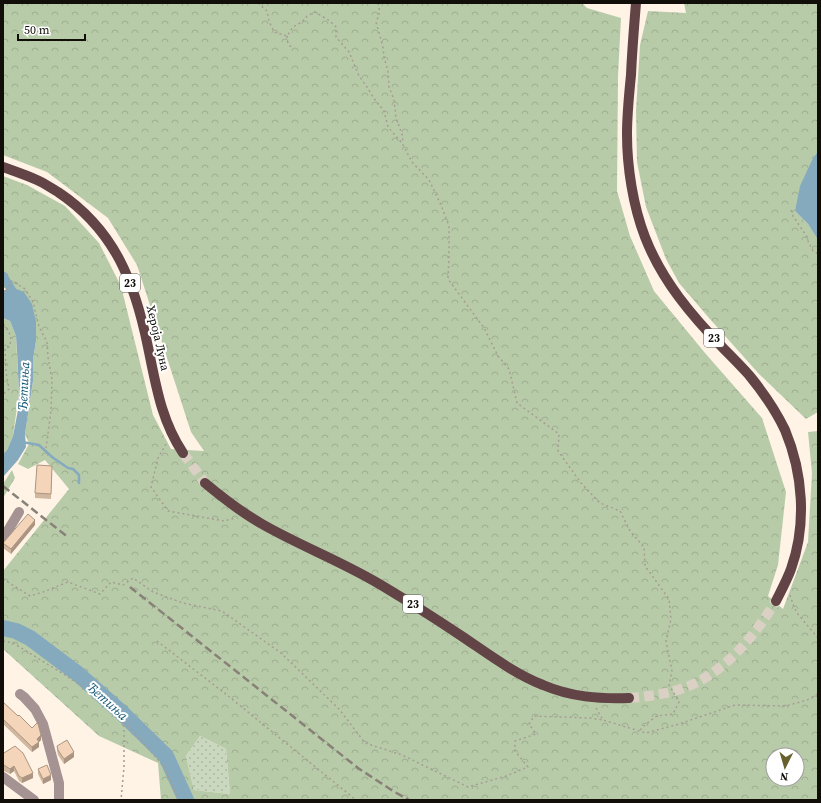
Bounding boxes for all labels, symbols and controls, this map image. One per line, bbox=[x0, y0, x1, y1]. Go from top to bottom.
scale bar bbox=[18, 16, 85, 42]
text: 50 m bbox=[24, 22, 50, 38]
road number: 23 bbox=[120, 274, 140, 292]
street label: Хероја Луна bbox=[143, 304, 174, 373]
road number: 23 bbox=[704, 329, 724, 347]
water label: Ђетиња bbox=[14, 361, 33, 411]
road number: 23 bbox=[403, 595, 423, 613]
water label: Ђетиња bbox=[84, 679, 132, 724]
north arrow bbox=[765, 747, 805, 787]
text: N bbox=[780, 769, 789, 784]

